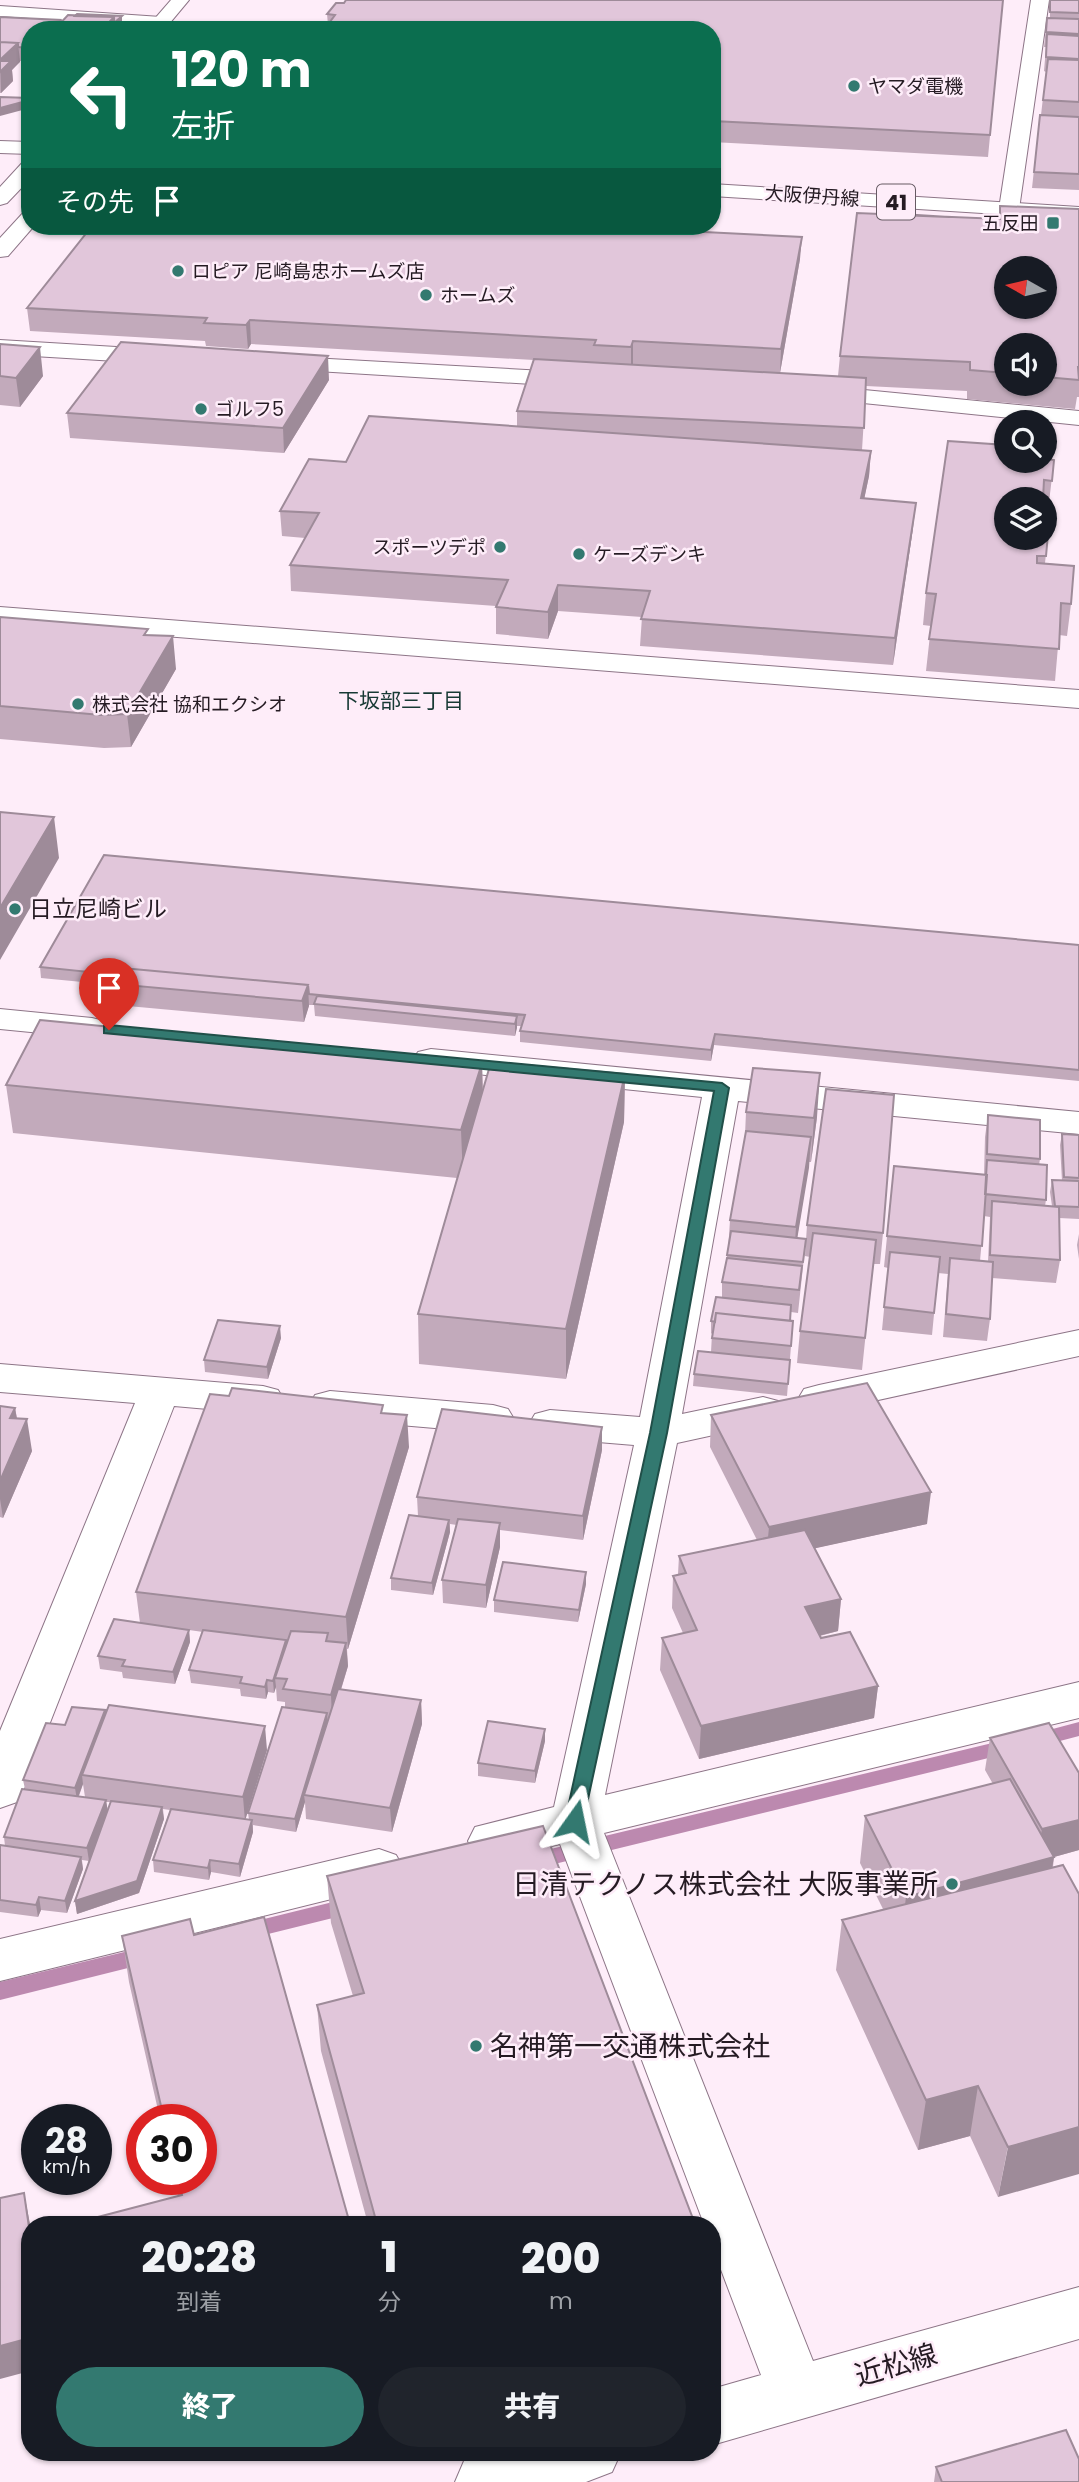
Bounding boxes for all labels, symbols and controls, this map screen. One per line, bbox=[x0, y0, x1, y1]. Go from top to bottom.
text: 120 m bbox=[171, 36, 312, 104]
icon: left bbox=[56, 49, 147, 140]
place label: ヤマダ電機 bbox=[868, 73, 963, 100]
marker: ヤマダ電機 bbox=[846, 78, 862, 94]
text: 左折 bbox=[171, 103, 235, 148]
street label: 大阪伊丹線 bbox=[764, 179, 860, 213]
icon: arrive bbox=[148, 182, 186, 220]
text: その先 bbox=[56, 184, 134, 220]
road number: 41 bbox=[877, 184, 915, 220]
place label: 五反田 bbox=[982, 210, 1039, 237]
marker: 五反田 bbox=[1045, 215, 1061, 231]
north arrow bbox=[994, 256, 1057, 318]
map controls bbox=[994, 256, 1057, 550]
place label: ロピア 尼崎島忠ホームズ店 bbox=[192, 258, 425, 285]
marker: ロピア 尼崎島忠ホームズ店 bbox=[170, 263, 186, 279]
place label: ホームズ bbox=[440, 282, 515, 309]
marker: ホームズ bbox=[418, 287, 434, 303]
button: sound bbox=[994, 333, 1057, 396]
place label: ゴルフ5 bbox=[215, 396, 284, 423]
marker: ゴルフ5 bbox=[193, 401, 209, 417]
button: search bbox=[994, 410, 1057, 473]
button: layers bbox=[994, 487, 1057, 550]
place label: スポーツデポ bbox=[372, 534, 486, 561]
marker: スポーツデポ bbox=[492, 539, 508, 555]
place label: ケーズデンキ bbox=[593, 541, 706, 568]
marker: ケーズデンキ bbox=[571, 546, 587, 562]
district label: 下坂部三丁目 bbox=[338, 686, 464, 715]
place label: 株式会社 協和エクシオ bbox=[92, 691, 287, 718]
marker: 株式会社 協和エクシオ bbox=[70, 696, 86, 712]
place label: 日立尼崎ビル bbox=[29, 893, 167, 925]
marker: 日立尼崎ビル bbox=[7, 901, 23, 917]
pin bbox=[79, 958, 139, 1030]
icon: arrive bbox=[90, 969, 128, 1007]
position arrow bbox=[538, 1784, 612, 1858]
place label: 日清テクノス株式会社 大阪事業所 bbox=[512, 1865, 938, 1904]
marker: 日清テクノス株式会社 大阪事業所 bbox=[944, 1876, 960, 1892]
place label: 名神第一交通株式会社 bbox=[490, 2027, 770, 2066]
marker: 名神第一交通株式会社 bbox=[468, 2038, 484, 2054]
speed limit sign: 30 bbox=[126, 2104, 217, 2195]
text: 28 bbox=[45, 2116, 88, 2165]
text: km/h bbox=[43, 2154, 90, 2179]
text: 20:28 bbox=[142, 2228, 257, 2287]
text: 1 bbox=[381, 2228, 397, 2287]
text: 200 bbox=[521, 2229, 600, 2288]
text: m bbox=[549, 2285, 573, 2317]
text: 到着 bbox=[176, 2286, 222, 2318]
text: 分 bbox=[378, 2286, 401, 2318]
street label: 近松線 bbox=[850, 2335, 942, 2395]
button: 終了 bbox=[56, 2367, 364, 2447]
button: 共有 bbox=[378, 2367, 686, 2447]

